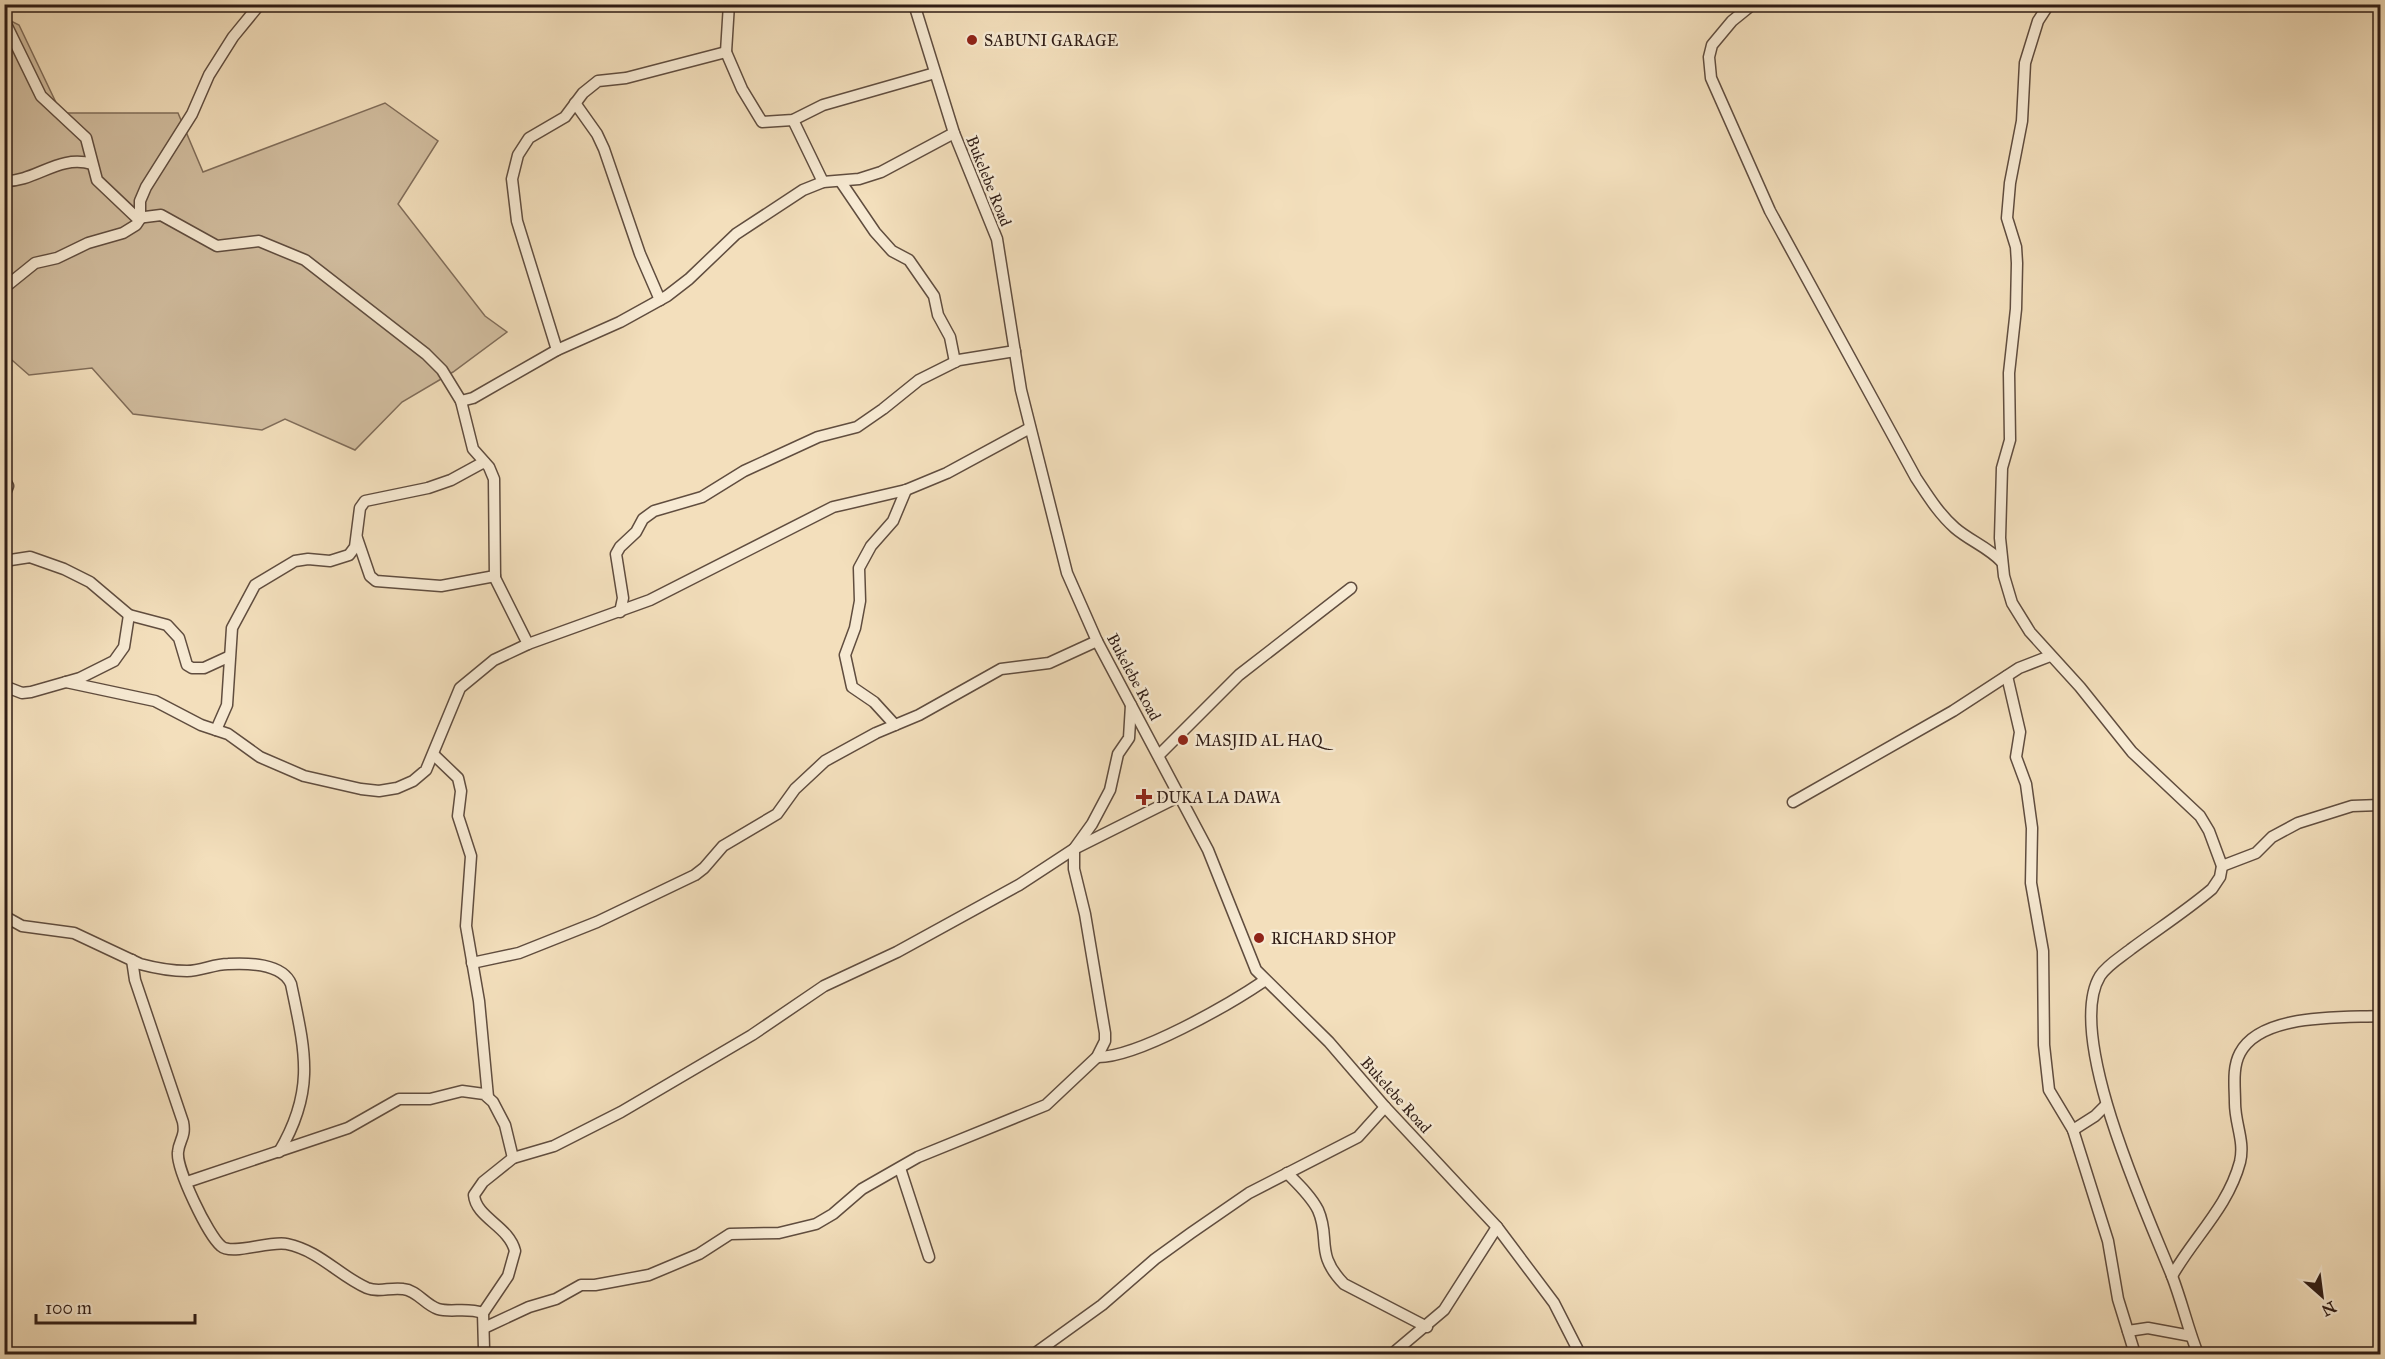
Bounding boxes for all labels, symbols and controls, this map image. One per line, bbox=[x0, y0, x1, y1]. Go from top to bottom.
place label: SABUNI GARAGE bbox=[984, 31, 1118, 50]
marker: SABUNI GARAGE bbox=[965, 33, 979, 47]
street label: Bukelebe Road bbox=[962, 133, 1016, 229]
street label: Bukelebe Road bbox=[1103, 630, 1165, 724]
place label: MASJID AL HAQ bbox=[1195, 731, 1334, 751]
marker: MASJID AL HAQ bbox=[1176, 733, 1190, 747]
place label: DUKA LA DAWA bbox=[1156, 788, 1281, 807]
marker: DUKA LA DAWA bbox=[1137, 790, 1151, 804]
place label: RICHARD SHOP bbox=[1271, 929, 1396, 948]
marker: RICHARD SHOP bbox=[1252, 931, 1266, 945]
street label: Bukelebe Road bbox=[1357, 1053, 1435, 1137]
north arrow bbox=[2292, 1266, 2352, 1326]
scale bar bbox=[36, 1287, 195, 1325]
text: 100 m bbox=[45, 1297, 92, 1319]
text: N bbox=[2318, 1297, 2339, 1321]

